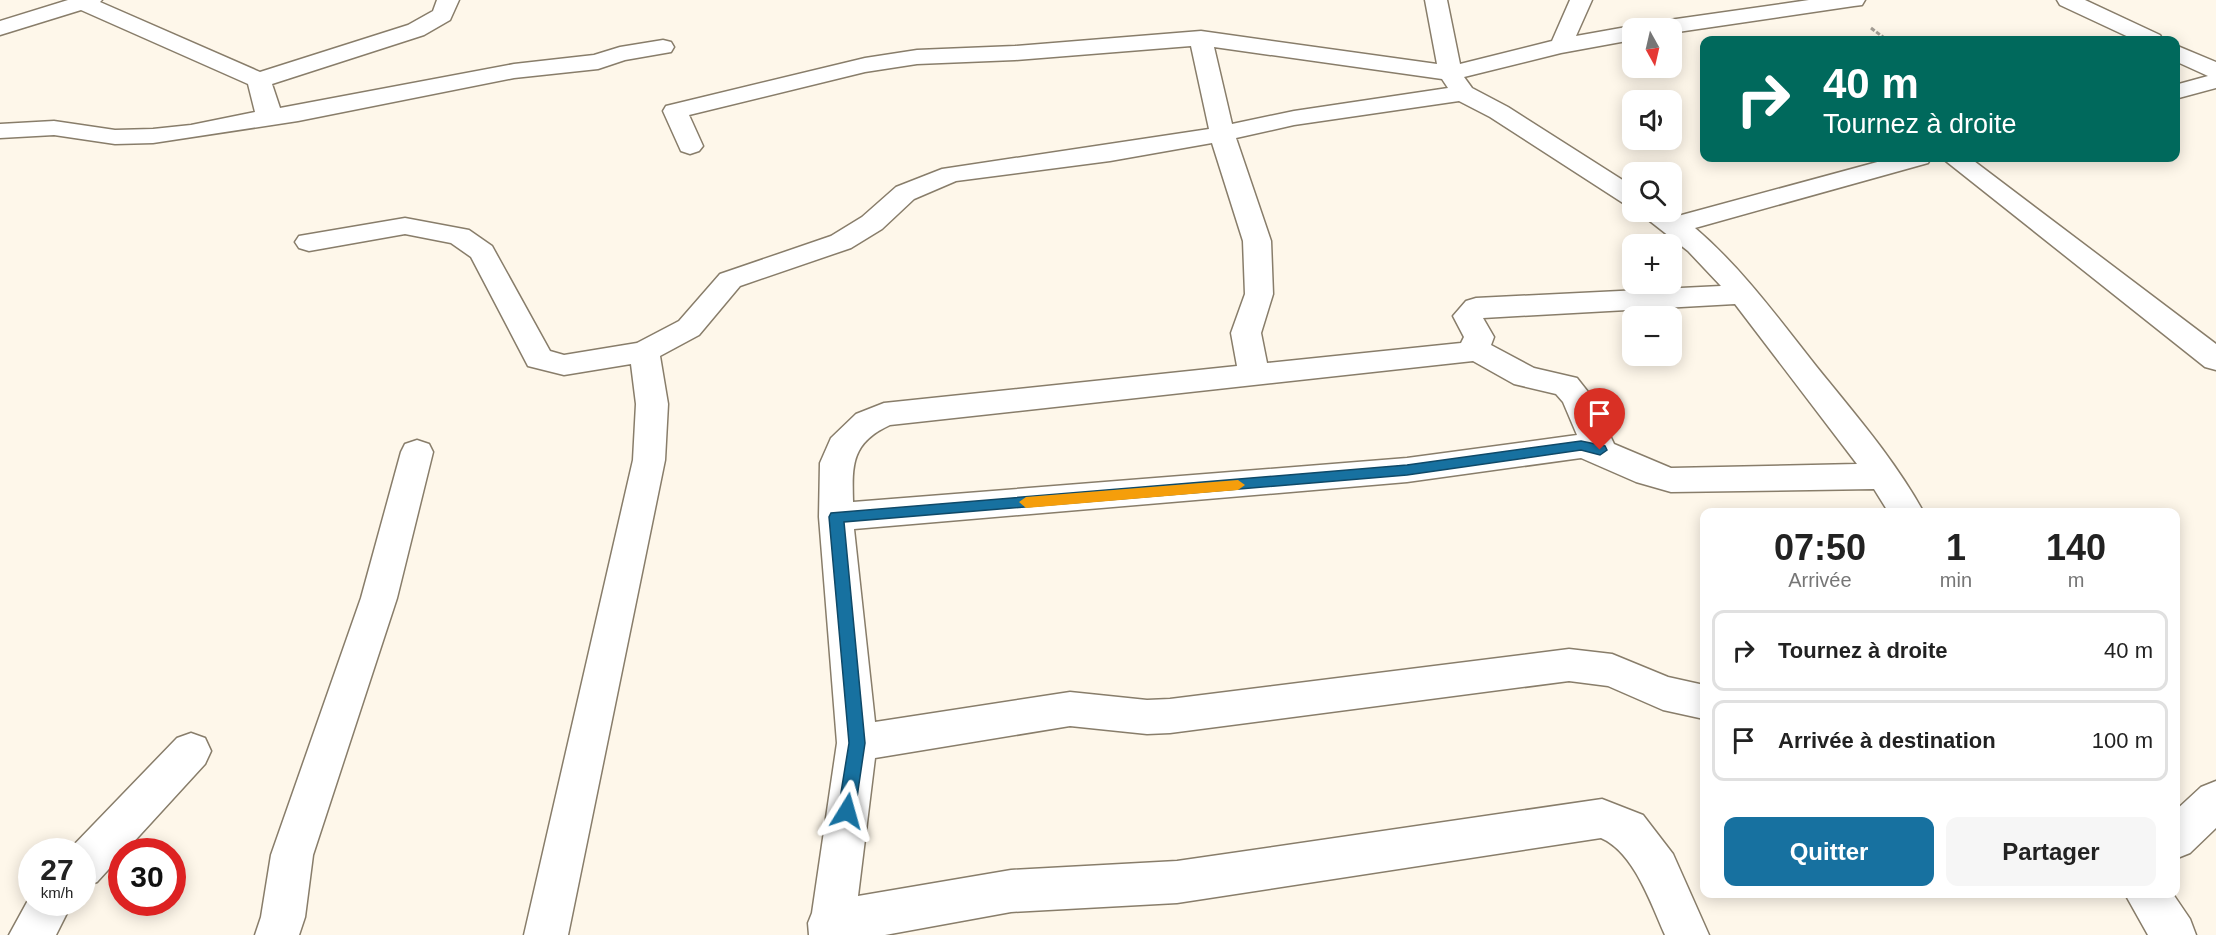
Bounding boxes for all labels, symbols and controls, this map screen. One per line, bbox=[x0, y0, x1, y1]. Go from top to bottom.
north arrow bbox=[1622, 18, 1682, 78]
map controls bbox=[1622, 18, 1682, 366]
icon: right bbox=[1724, 60, 1802, 138]
text: 40 m bbox=[1823, 60, 1919, 107]
button: sound bbox=[1622, 90, 1682, 150]
text: Tournez à droite bbox=[1823, 109, 2017, 139]
button: search bbox=[1622, 162, 1682, 222]
button: + bbox=[1622, 234, 1682, 294]
button: − bbox=[1622, 306, 1682, 366]
pin bbox=[1574, 388, 1625, 450]
icon: arrive bbox=[1583, 397, 1616, 430]
text: 07:50 bbox=[1774, 527, 1866, 568]
text: 1 bbox=[1946, 527, 1966, 568]
text: 140 bbox=[2046, 527, 2106, 568]
text: Arrivée bbox=[1788, 569, 1852, 591]
text: min bbox=[1940, 569, 1972, 591]
text: m bbox=[2068, 569, 2084, 591]
icon: right bbox=[1727, 634, 1760, 667]
text: Tournez à droite bbox=[1778, 638, 1948, 663]
text: 40 m bbox=[2104, 638, 2153, 663]
icon: arrive bbox=[1727, 724, 1760, 757]
text: Arrivée à destination bbox=[1778, 728, 1996, 753]
text: 100 m bbox=[2092, 728, 2153, 753]
position arrow bbox=[815, 779, 879, 843]
button: Quitter bbox=[1724, 817, 1934, 886]
button: Partager bbox=[1946, 817, 2156, 886]
speed limit sign: 30 bbox=[108, 838, 186, 916]
text: 27 bbox=[40, 853, 74, 886]
text: km/h bbox=[41, 884, 73, 901]

